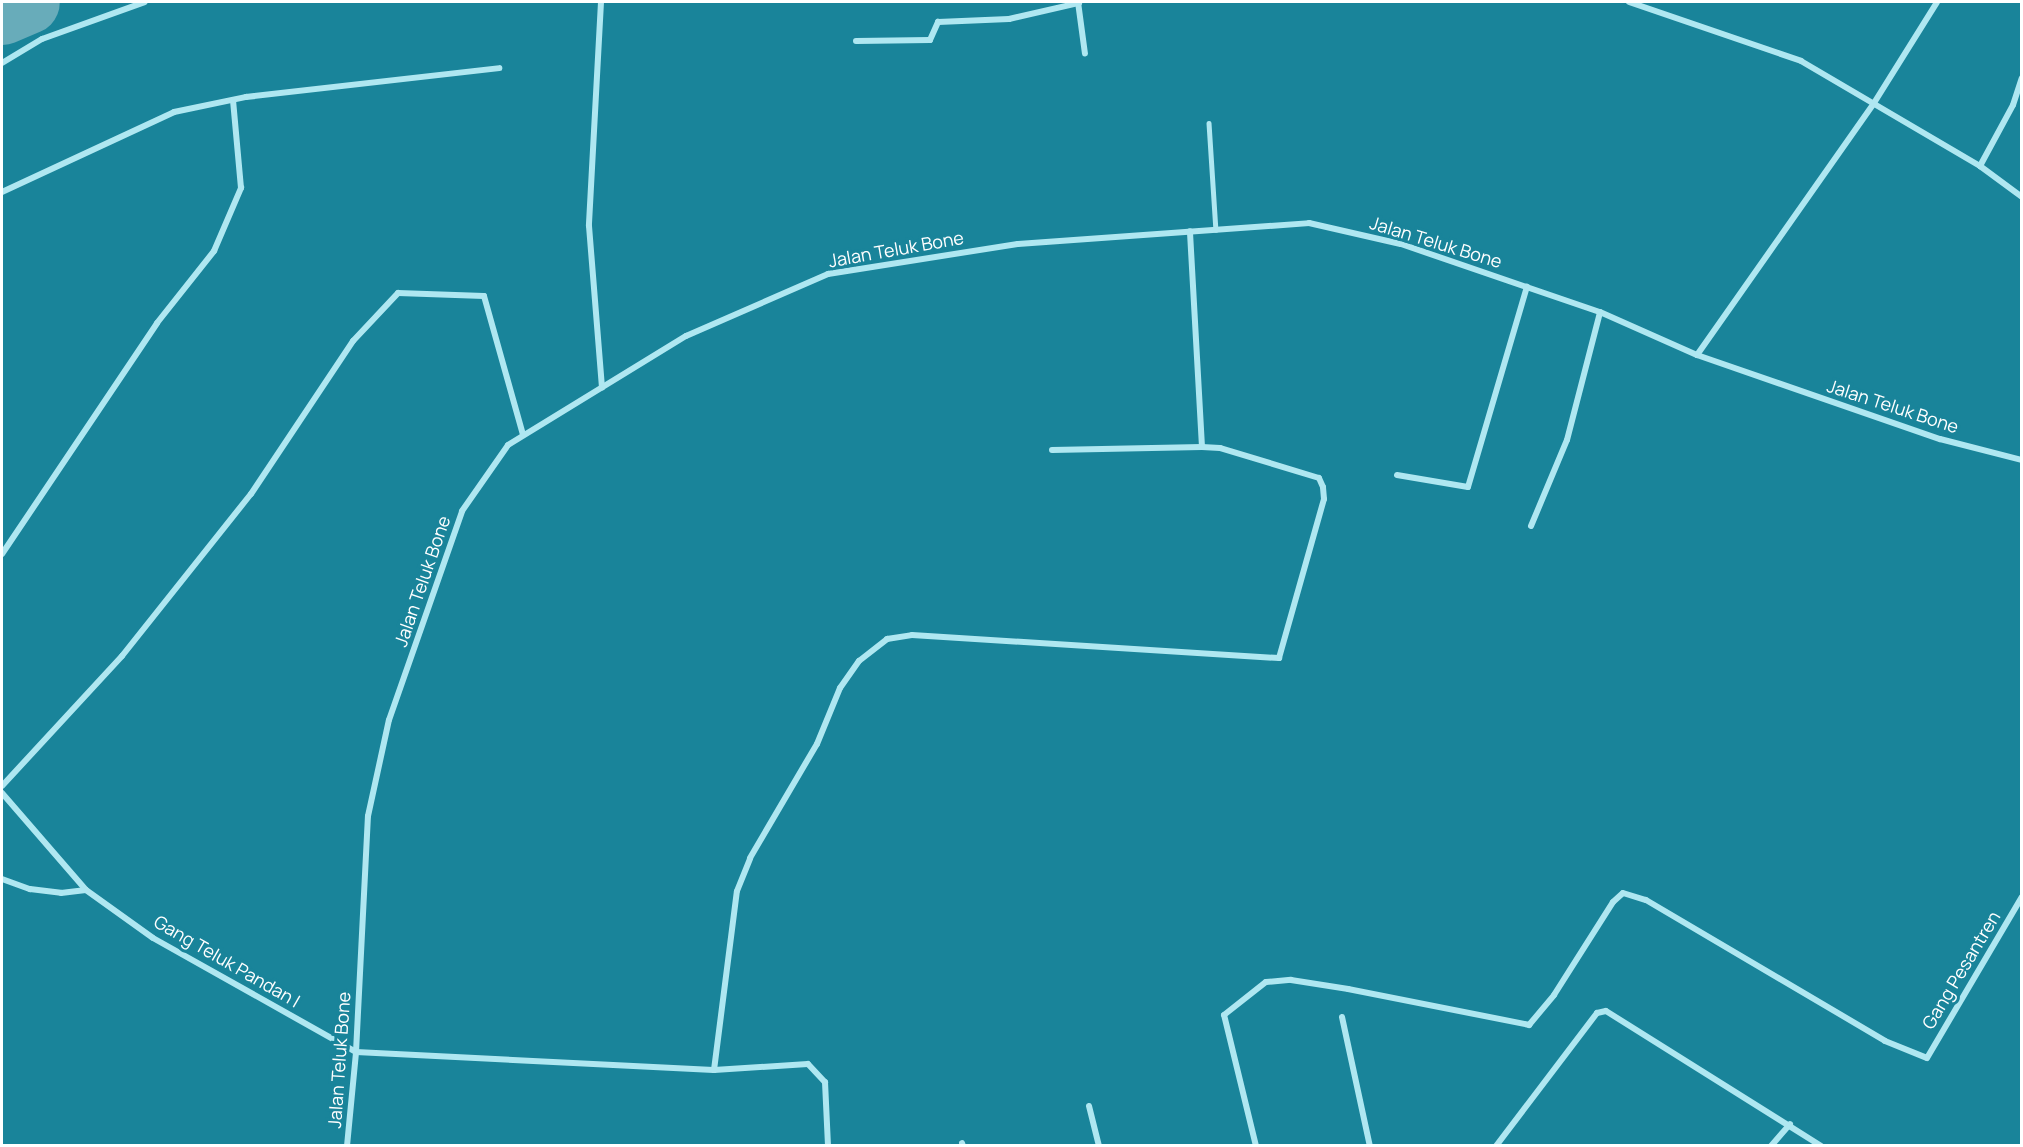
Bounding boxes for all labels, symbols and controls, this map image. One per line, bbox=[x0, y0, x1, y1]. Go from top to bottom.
street label: Jalan Teluk Bone bbox=[1367, 212, 1505, 272]
street label: Jalan Teluk Bone bbox=[827, 226, 965, 272]
street label: Jalan Teluk Bone bbox=[1825, 375, 1961, 437]
street label: Jalan Teluk Bone bbox=[390, 513, 454, 649]
street label: Gang Pesantren bbox=[1917, 907, 2005, 1033]
street label: Gang Teluk Pandan I bbox=[150, 910, 304, 1012]
street label: Jalan Teluk Bone bbox=[323, 991, 355, 1129]

